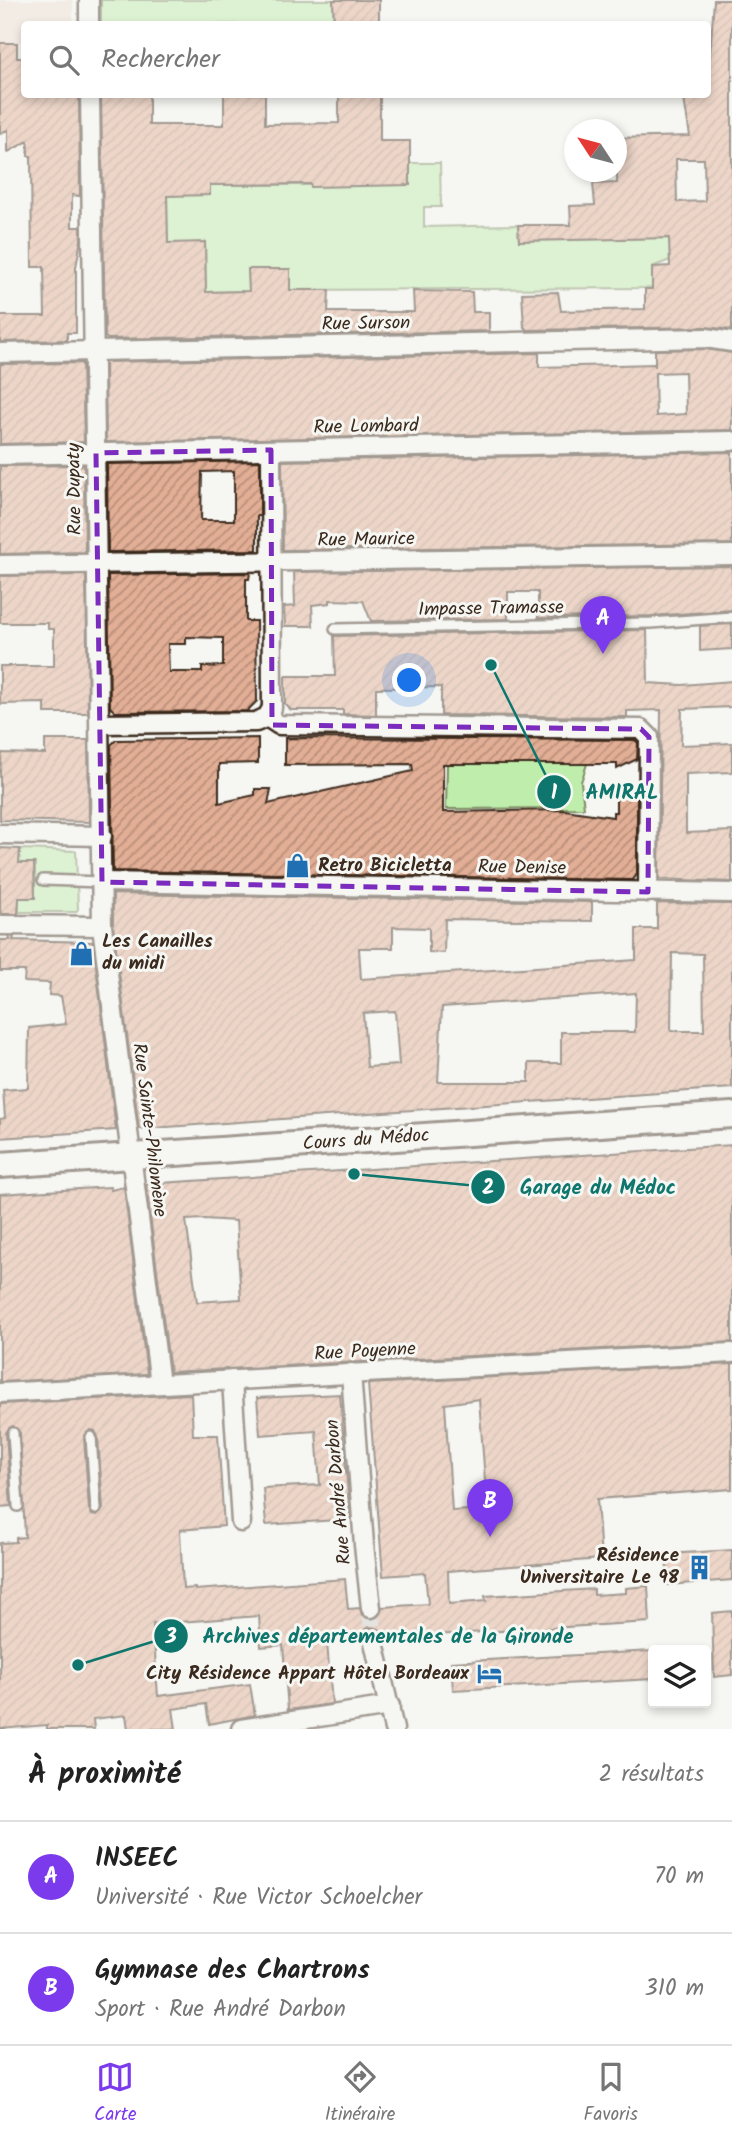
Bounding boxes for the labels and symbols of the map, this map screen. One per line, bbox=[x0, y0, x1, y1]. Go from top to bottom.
north arrow bbox=[564, 119, 627, 182]
street label: Rue Surson bbox=[321, 308, 411, 340]
street label: Rue Lombard bbox=[313, 411, 419, 443]
street label: Rue Dupaty bbox=[59, 442, 91, 535]
street label: Rue Maurice bbox=[317, 524, 415, 556]
street label: Impasse Tramasse bbox=[418, 593, 564, 625]
pin: A bbox=[580, 596, 626, 654]
your location bbox=[392, 663, 426, 697]
callout: AMIRAL bbox=[536, 771, 672, 813]
text: 1 bbox=[551, 777, 558, 810]
text: AMIRAL bbox=[586, 777, 658, 810]
place label: Retro Bicicletta bbox=[318, 851, 452, 881]
shop icon: Retro Bicicletta bbox=[284, 852, 312, 880]
street label: Rue Denise bbox=[477, 852, 567, 884]
place label: Les Canailles du midi bbox=[102, 927, 213, 979]
shop icon: Les Canailles du midi bbox=[68, 939, 96, 967]
street label: Rue Sainte-Philomène bbox=[123, 1041, 175, 1219]
street label: Cours du Médoc bbox=[301, 1121, 431, 1159]
callout: Garage du Médoc bbox=[471, 1166, 690, 1208]
text: 2 bbox=[482, 1172, 494, 1205]
text: Garage du Médoc bbox=[520, 1172, 676, 1205]
street label: Rue Poyenne bbox=[313, 1334, 417, 1370]
street label: Rue André Darbon bbox=[318, 1418, 360, 1566]
pin: B bbox=[467, 1479, 513, 1537]
place label: Résidence Universitaire Le 98 bbox=[520, 1541, 680, 1593]
building icon: Résidence Universitaire Le 98 bbox=[685, 1553, 713, 1581]
callout: Archives départementales de la Gironde bbox=[154, 1615, 587, 1657]
text: 3 bbox=[164, 1621, 177, 1654]
text: Archives départementales de la Gironde bbox=[203, 1621, 573, 1654]
place label: City Résidence Appart Hôtel Bordeaux bbox=[146, 1659, 470, 1689]
hotel icon: City Résidence Appart Hôtel Bordeaux bbox=[475, 1660, 503, 1688]

